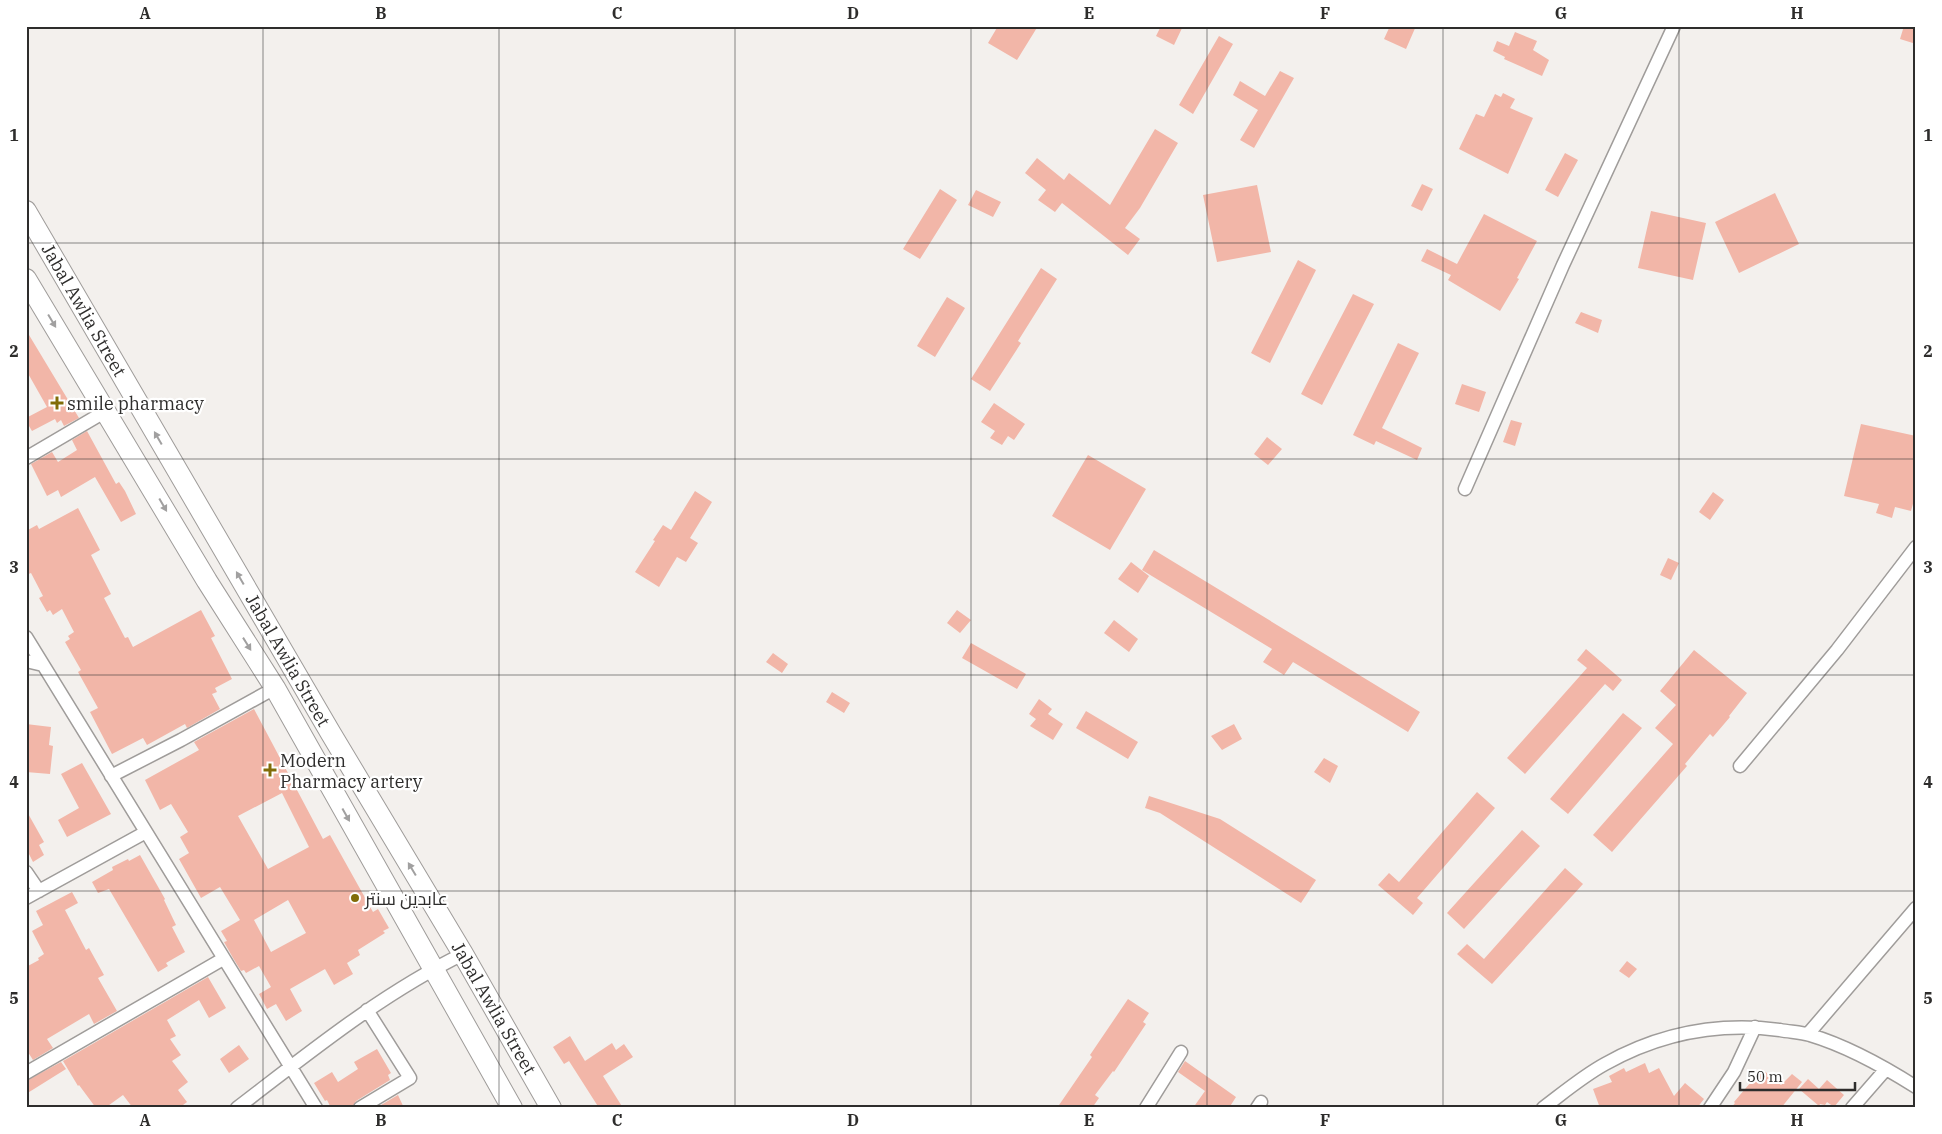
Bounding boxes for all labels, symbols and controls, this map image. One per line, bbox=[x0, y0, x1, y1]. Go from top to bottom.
text: A bbox=[139, 3, 151, 23]
text: B bbox=[375, 3, 387, 23]
text: C bbox=[612, 3, 622, 23]
text: D bbox=[847, 3, 859, 23]
text: E bbox=[1084, 3, 1094, 23]
text: F bbox=[1320, 3, 1330, 23]
text: G bbox=[1555, 3, 1567, 23]
text: H bbox=[1791, 3, 1804, 23]
text: 1 bbox=[9, 125, 19, 145]
text: 1 bbox=[1923, 125, 1933, 145]
street label: Jabal Awlia Street bbox=[37, 239, 131, 381]
one-way arrow bbox=[47, 314, 56, 327]
text: 2 bbox=[9, 341, 19, 361]
text: 2 bbox=[1923, 341, 1933, 361]
place label: smile pharmacy bbox=[67, 392, 204, 415]
marker: smile pharmacy bbox=[51, 397, 63, 409]
one-way arrow bbox=[154, 431, 163, 445]
one-way arrow bbox=[158, 498, 167, 511]
text: 3 bbox=[9, 557, 19, 577]
text: 3 bbox=[1923, 557, 1933, 577]
one-way arrow bbox=[236, 572, 245, 585]
street label: Jabal Awlia Street bbox=[241, 589, 335, 731]
one-way arrow bbox=[242, 637, 251, 651]
place label: Modern Pharmacy artery bbox=[280, 749, 423, 793]
marker: Modern Pharmacy artery bbox=[264, 764, 276, 776]
text: 4 bbox=[9, 772, 19, 792]
text: 4 bbox=[1923, 772, 1933, 792]
one-way arrow bbox=[341, 808, 350, 821]
one-way arrow bbox=[407, 862, 416, 875]
place label: عابدين سنتر bbox=[364, 887, 448, 910]
marker: عابدين سنتر bbox=[349, 892, 361, 904]
street label: Jabal Awlia Street bbox=[447, 937, 541, 1079]
text: 5 bbox=[9, 988, 19, 1008]
text: 5 bbox=[1923, 988, 1933, 1008]
scale bar bbox=[1740, 1059, 1854, 1091]
text: 50 m bbox=[1747, 1067, 1783, 1086]
text: A bbox=[139, 1110, 151, 1130]
text: B bbox=[375, 1110, 387, 1130]
text: C bbox=[612, 1110, 622, 1130]
text: D bbox=[847, 1110, 859, 1130]
text: E bbox=[1084, 1110, 1094, 1130]
text: F bbox=[1320, 1110, 1330, 1130]
text: G bbox=[1555, 1110, 1567, 1130]
text: H bbox=[1791, 1110, 1804, 1130]

